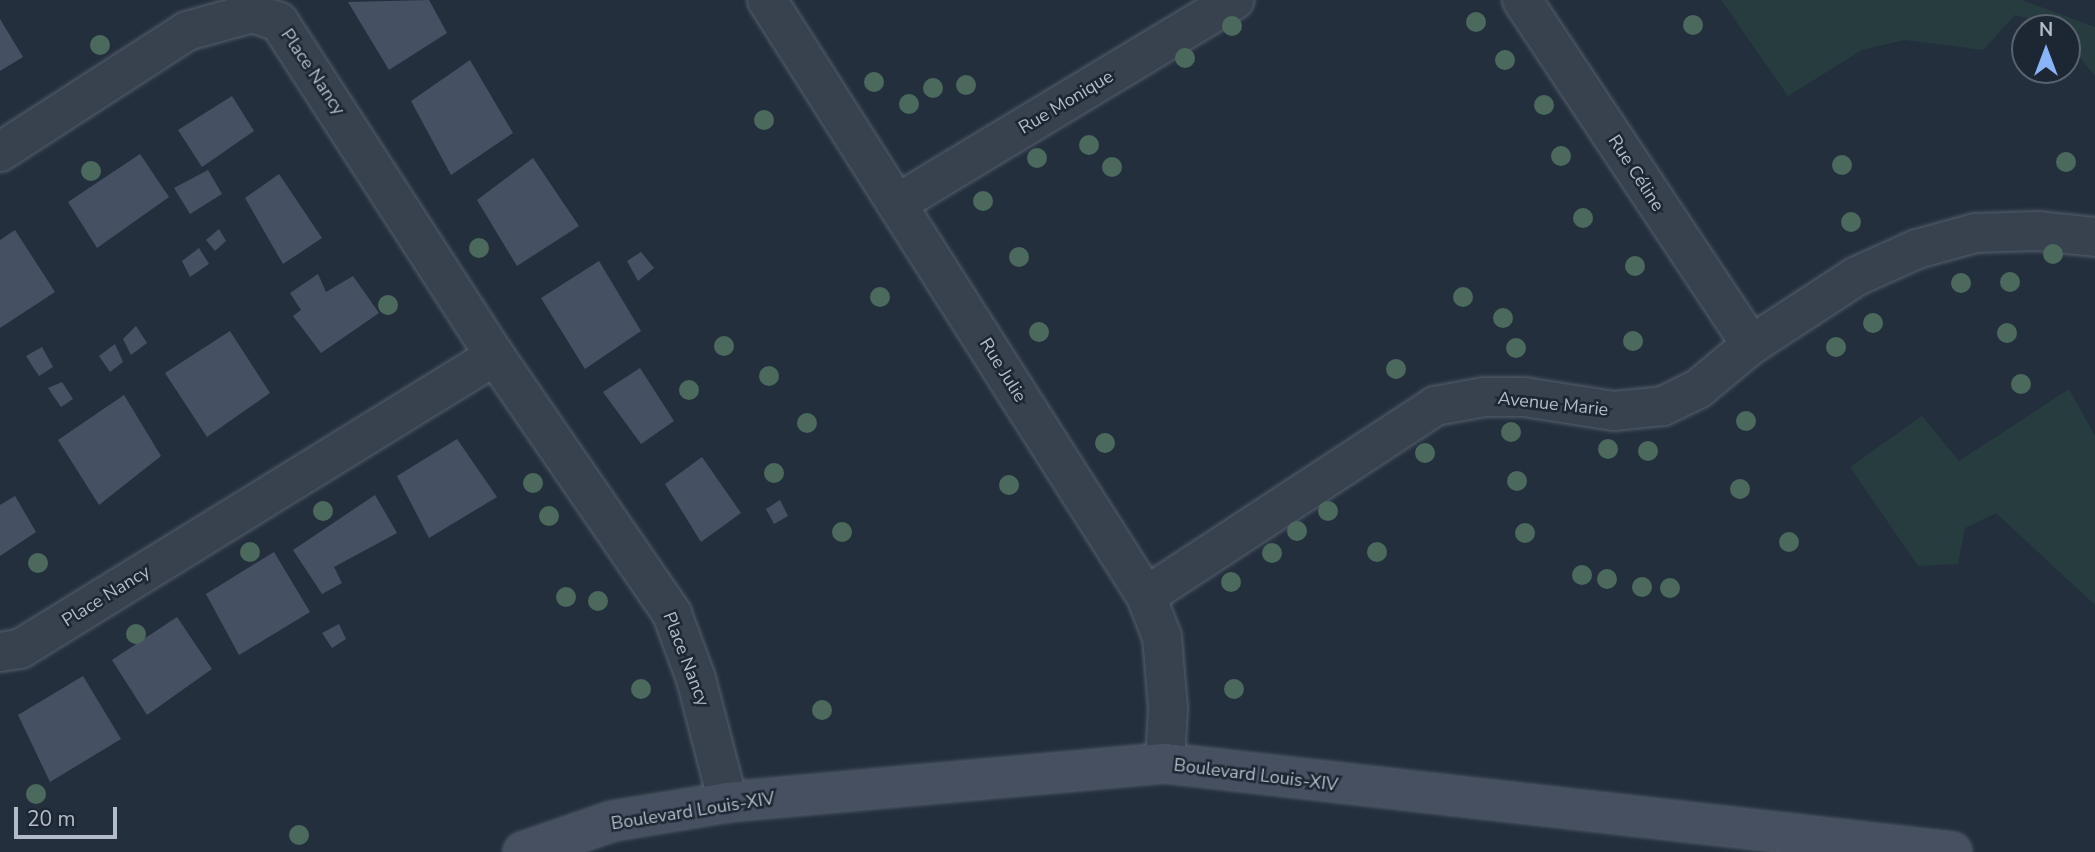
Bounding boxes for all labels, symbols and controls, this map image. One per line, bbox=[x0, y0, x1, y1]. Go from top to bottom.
north arrow bbox=[2011, 14, 2081, 84]
text: N bbox=[2039, 17, 2053, 43]
street label: Place Nancy bbox=[276, 25, 350, 119]
street label: Rue Monique bbox=[1015, 65, 1117, 139]
street label: Rue Céline bbox=[1603, 131, 1669, 215]
street label: Rue Julie bbox=[975, 334, 1031, 406]
street label: Avenue Marie bbox=[1497, 387, 1609, 421]
street label: Place Nancy bbox=[58, 561, 154, 631]
street label: Place Nancy bbox=[658, 609, 714, 709]
street label: Boulevard Louis-XIV bbox=[1173, 754, 1339, 796]
street label: Boulevard Louis-XIV bbox=[610, 787, 776, 835]
scale bar bbox=[18, 792, 121, 836]
text: 20 m bbox=[27, 805, 76, 833]

